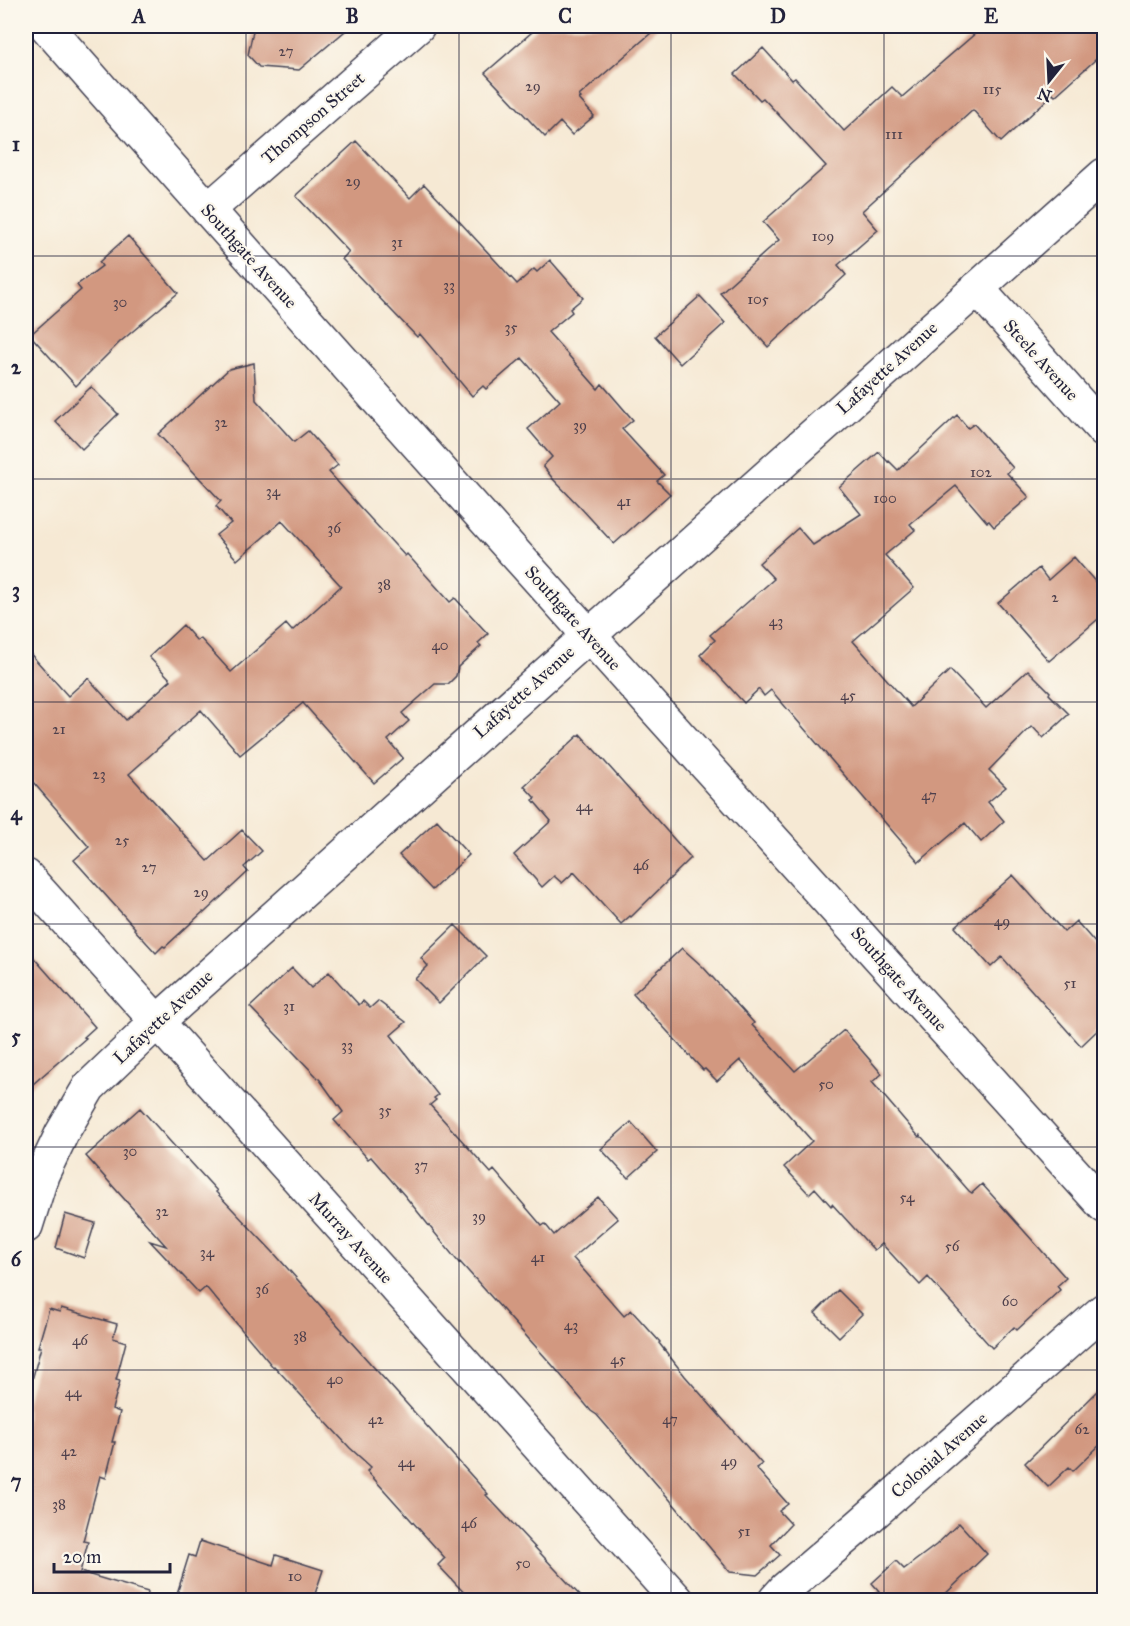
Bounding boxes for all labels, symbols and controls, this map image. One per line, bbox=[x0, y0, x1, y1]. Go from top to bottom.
text: A bbox=[130, 4, 146, 28]
text: B bbox=[345, 4, 359, 28]
text: C bbox=[558, 4, 572, 28]
text: D bbox=[770, 4, 786, 28]
text: E bbox=[984, 4, 999, 28]
house number: 27 bbox=[279, 42, 294, 60]
north arrow bbox=[1019, 51, 1079, 111]
street label: Thompson Street bbox=[257, 67, 370, 169]
house number: 29 bbox=[525, 77, 541, 95]
house number: 115 bbox=[983, 80, 1001, 98]
text: N bbox=[1035, 84, 1054, 106]
house number: 111 bbox=[885, 125, 903, 143]
text: 1 bbox=[12, 132, 20, 156]
house number: 29 bbox=[345, 172, 361, 190]
street label: Southgate Avenue bbox=[195, 199, 302, 314]
house number: 109 bbox=[812, 227, 834, 245]
house number: 31 bbox=[391, 233, 403, 251]
house number: 33 bbox=[443, 276, 455, 294]
house number: 105 bbox=[747, 290, 769, 308]
house number: 30 bbox=[113, 293, 127, 311]
street label: Steele Avenue bbox=[999, 315, 1083, 405]
street label: Lafayette Avenue bbox=[832, 317, 942, 419]
house number: 35 bbox=[505, 318, 518, 336]
text: 2 bbox=[11, 355, 22, 379]
house number: 32 bbox=[214, 413, 228, 431]
house number: 39 bbox=[573, 416, 587, 434]
house number: 102 bbox=[970, 463, 993, 481]
house number: 34 bbox=[266, 482, 281, 500]
house number: 100 bbox=[873, 489, 897, 507]
house number: 41 bbox=[617, 492, 631, 510]
house number: 36 bbox=[327, 519, 342, 537]
street label: Southgate Avenue bbox=[519, 561, 626, 676]
house number: 38 bbox=[377, 575, 391, 593]
text: 3 bbox=[12, 578, 20, 603]
house number: 2 bbox=[1051, 588, 1059, 606]
house number: 43 bbox=[769, 612, 783, 630]
house number: 40 bbox=[431, 636, 449, 654]
street label: Lafayette Avenue bbox=[469, 641, 579, 743]
house number: 45 bbox=[840, 686, 856, 704]
house number: 21 bbox=[52, 720, 66, 738]
house number: 23 bbox=[92, 765, 106, 783]
house number: 47 bbox=[921, 786, 937, 804]
house number: 44 bbox=[576, 797, 593, 815]
text: 4 bbox=[10, 801, 22, 826]
house number: 25 bbox=[115, 831, 129, 849]
house number: 46 bbox=[633, 856, 650, 874]
house number: 27 bbox=[142, 858, 157, 876]
house number: 29 bbox=[193, 883, 209, 901]
house number: 49 bbox=[994, 912, 1010, 930]
street label: Southgate Avenue bbox=[845, 922, 952, 1037]
street label: Lafayette Avenue bbox=[109, 965, 217, 1069]
house number: 51 bbox=[1064, 974, 1077, 992]
house number: 31 bbox=[283, 997, 295, 1015]
text: 5 bbox=[11, 1024, 21, 1048]
house number: 33 bbox=[341, 1036, 353, 1054]
house number: 50 bbox=[818, 1075, 834, 1093]
house number: 35 bbox=[379, 1101, 392, 1119]
house number: 30 bbox=[123, 1142, 137, 1160]
house number: 37 bbox=[414, 1156, 428, 1174]
street label: Murray Avenue bbox=[304, 1188, 398, 1288]
house number: 54 bbox=[900, 1188, 915, 1206]
house number: 32 bbox=[155, 1202, 169, 1220]
house number: 39 bbox=[472, 1207, 486, 1225]
house number: 56 bbox=[945, 1237, 961, 1255]
house number: 34 bbox=[200, 1243, 215, 1261]
text: 6 bbox=[11, 1247, 23, 1271]
house number: 41 bbox=[531, 1248, 545, 1266]
house number: 36 bbox=[255, 1280, 270, 1298]
house number: 60 bbox=[1002, 1292, 1018, 1310]
house number: 43 bbox=[564, 1316, 578, 1334]
house number: 38 bbox=[293, 1327, 307, 1345]
house number: 46 bbox=[72, 1331, 89, 1349]
house number: 45 bbox=[610, 1350, 626, 1368]
house number: 40 bbox=[326, 1370, 344, 1388]
house number: 44 bbox=[65, 1383, 82, 1401]
street label: Colonial Avenue bbox=[886, 1407, 992, 1503]
house number: 42 bbox=[368, 1410, 384, 1428]
house number: 47 bbox=[662, 1410, 678, 1428]
house number: 62 bbox=[1074, 1420, 1090, 1438]
house number: 42 bbox=[61, 1442, 77, 1460]
house number: 49 bbox=[721, 1452, 737, 1470]
house number: 44 bbox=[398, 1453, 415, 1471]
text: 7 bbox=[11, 1469, 22, 1493]
house number: 38 bbox=[52, 1495, 66, 1513]
house number: 46 bbox=[461, 1514, 478, 1532]
house number: 51 bbox=[738, 1522, 751, 1540]
scale bar bbox=[54, 1536, 170, 1574]
text: 20 m bbox=[63, 1546, 101, 1568]
house number: 50 bbox=[515, 1554, 531, 1572]
house number: 10 bbox=[288, 1567, 302, 1585]

